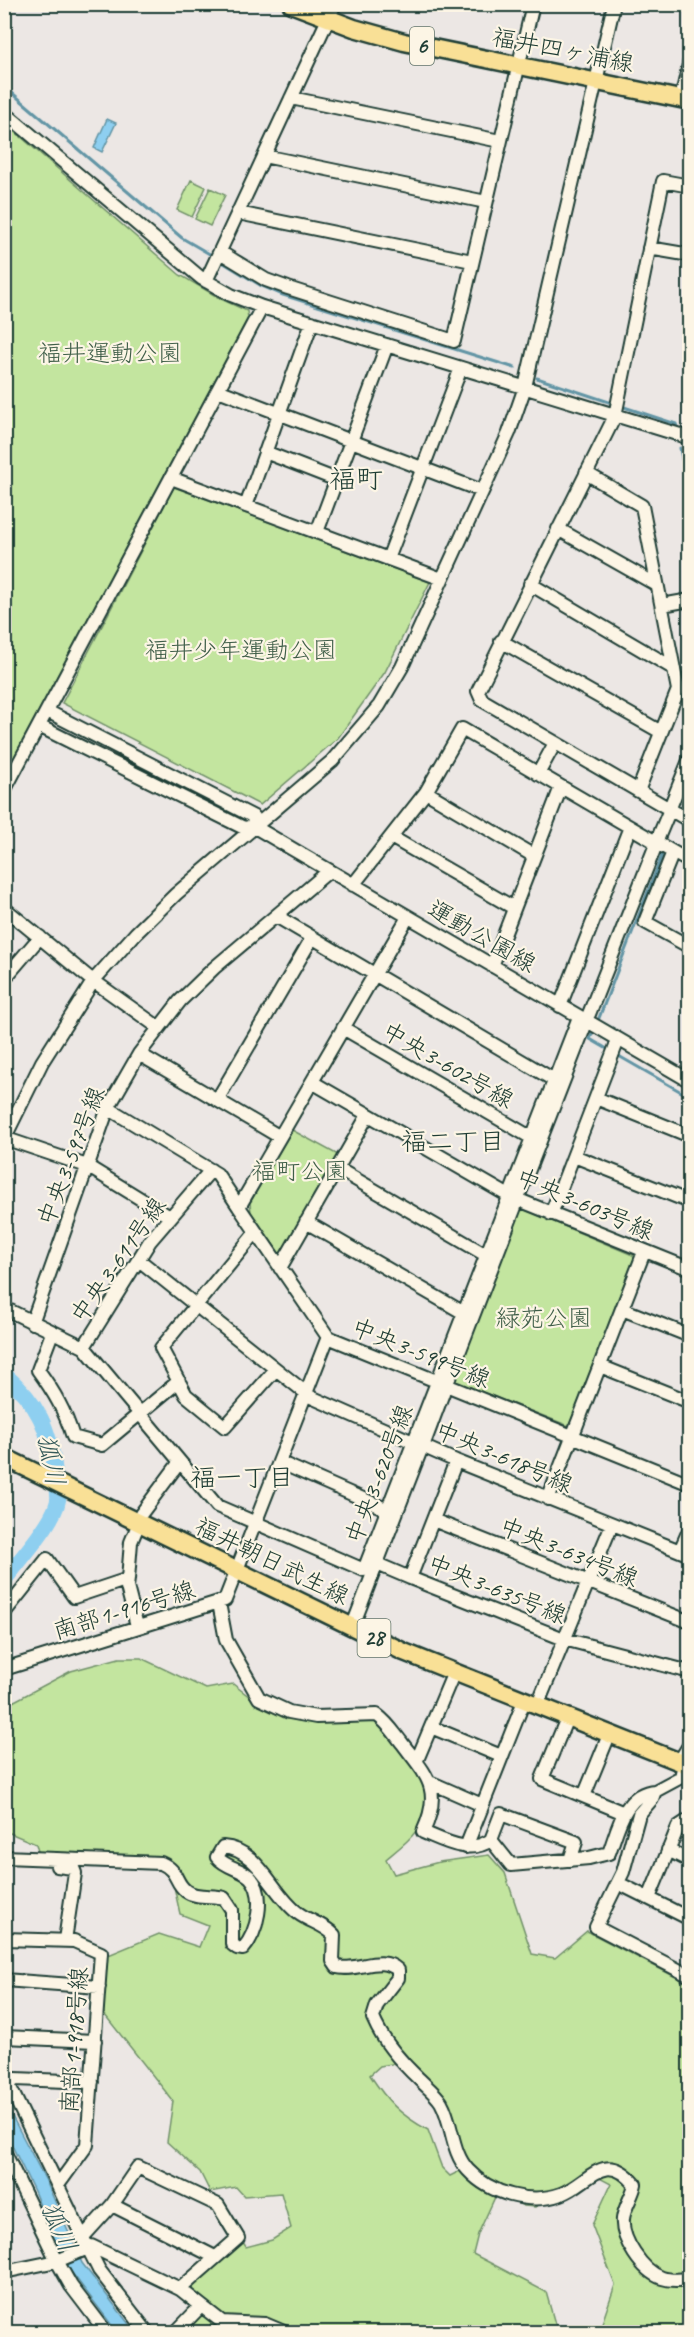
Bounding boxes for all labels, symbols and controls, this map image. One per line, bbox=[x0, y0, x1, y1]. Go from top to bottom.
street label: 福井四ヶ浦線 bbox=[489, 22, 637, 78]
road number: 6 bbox=[410, 27, 434, 65]
park label: 福井運動公園 bbox=[38, 338, 182, 368]
district label: 福町 bbox=[329, 462, 383, 496]
park label: 福井少年運動公園 bbox=[145, 635, 337, 665]
street label: 運動公園線 bbox=[423, 893, 541, 979]
street label: 中央3-602号線 bbox=[377, 1015, 519, 1115]
street label: 中央3-597号線 bbox=[31, 1082, 111, 1230]
district label: 福二丁目 bbox=[401, 1125, 505, 1158]
park label: 福町公園 bbox=[252, 1156, 348, 1186]
street label: 中央3-603号線 bbox=[511, 1161, 659, 1247]
street label: 中央3-611号線 bbox=[64, 1191, 172, 1329]
park label: 緑苑公園 bbox=[496, 1303, 592, 1333]
street label: 中央3-599号線 bbox=[347, 1312, 495, 1394]
street label: 中央3-620号線 bbox=[339, 1400, 419, 1548]
street label: 中央3-618号線 bbox=[430, 1414, 578, 1500]
water label: 狐川 bbox=[30, 1431, 72, 1489]
district label: 福一丁目 bbox=[190, 1461, 294, 1494]
street label: 福井朝日武生線 bbox=[190, 1511, 354, 1611]
street label: 中央3-634号線 bbox=[495, 1511, 643, 1593]
street label: 中央3-635号線 bbox=[423, 1548, 571, 1630]
street label: 南部1-916号線 bbox=[49, 1574, 199, 1646]
road number: 28 bbox=[358, 1619, 391, 1657]
street label: 南部1-918号線 bbox=[54, 1966, 94, 2114]
water label: 狐川 bbox=[33, 2197, 85, 2257]

